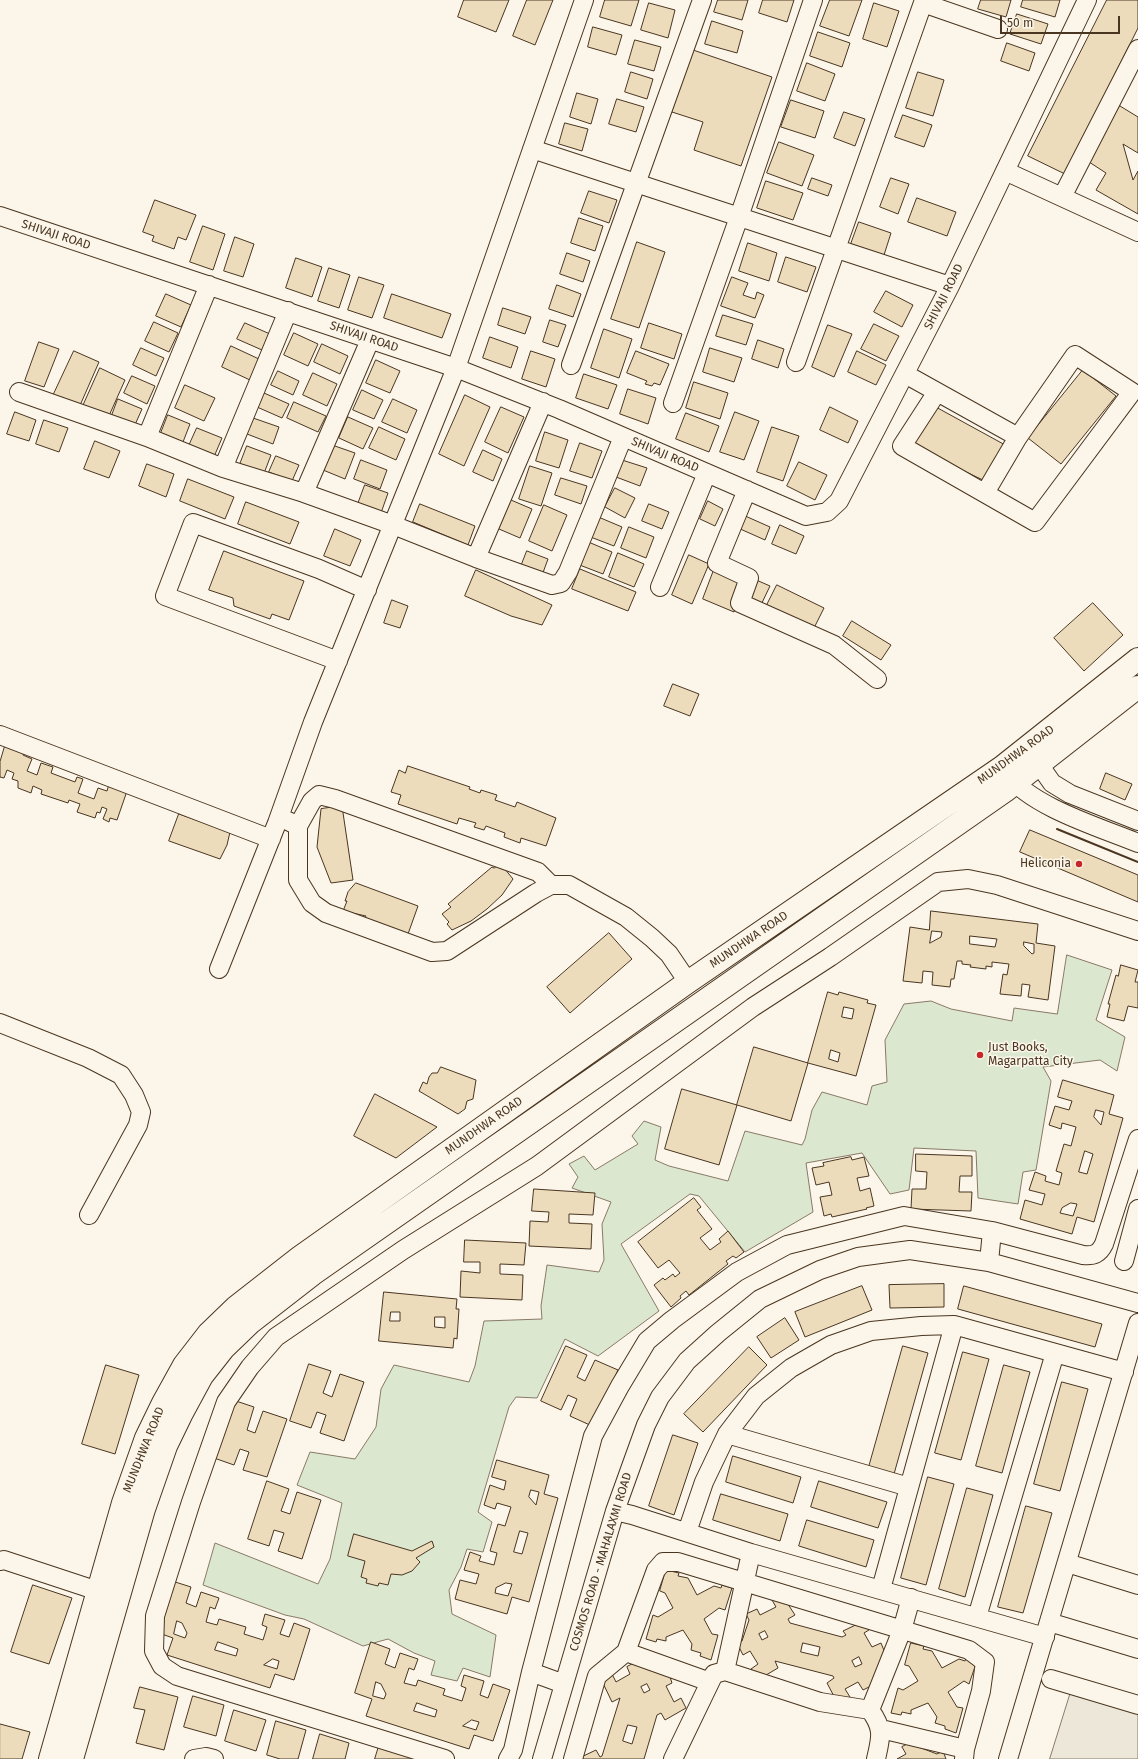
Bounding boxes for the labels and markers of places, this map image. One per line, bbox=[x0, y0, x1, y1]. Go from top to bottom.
place label: Heliconia bbox=[1020, 857, 1071, 871]
marker: Heliconia bbox=[1074, 859, 1084, 869]
place label: Just Books, Magarpatta City bbox=[988, 1041, 1073, 1069]
marker: Just Books, Magarpatta City bbox=[975, 1050, 985, 1060]

